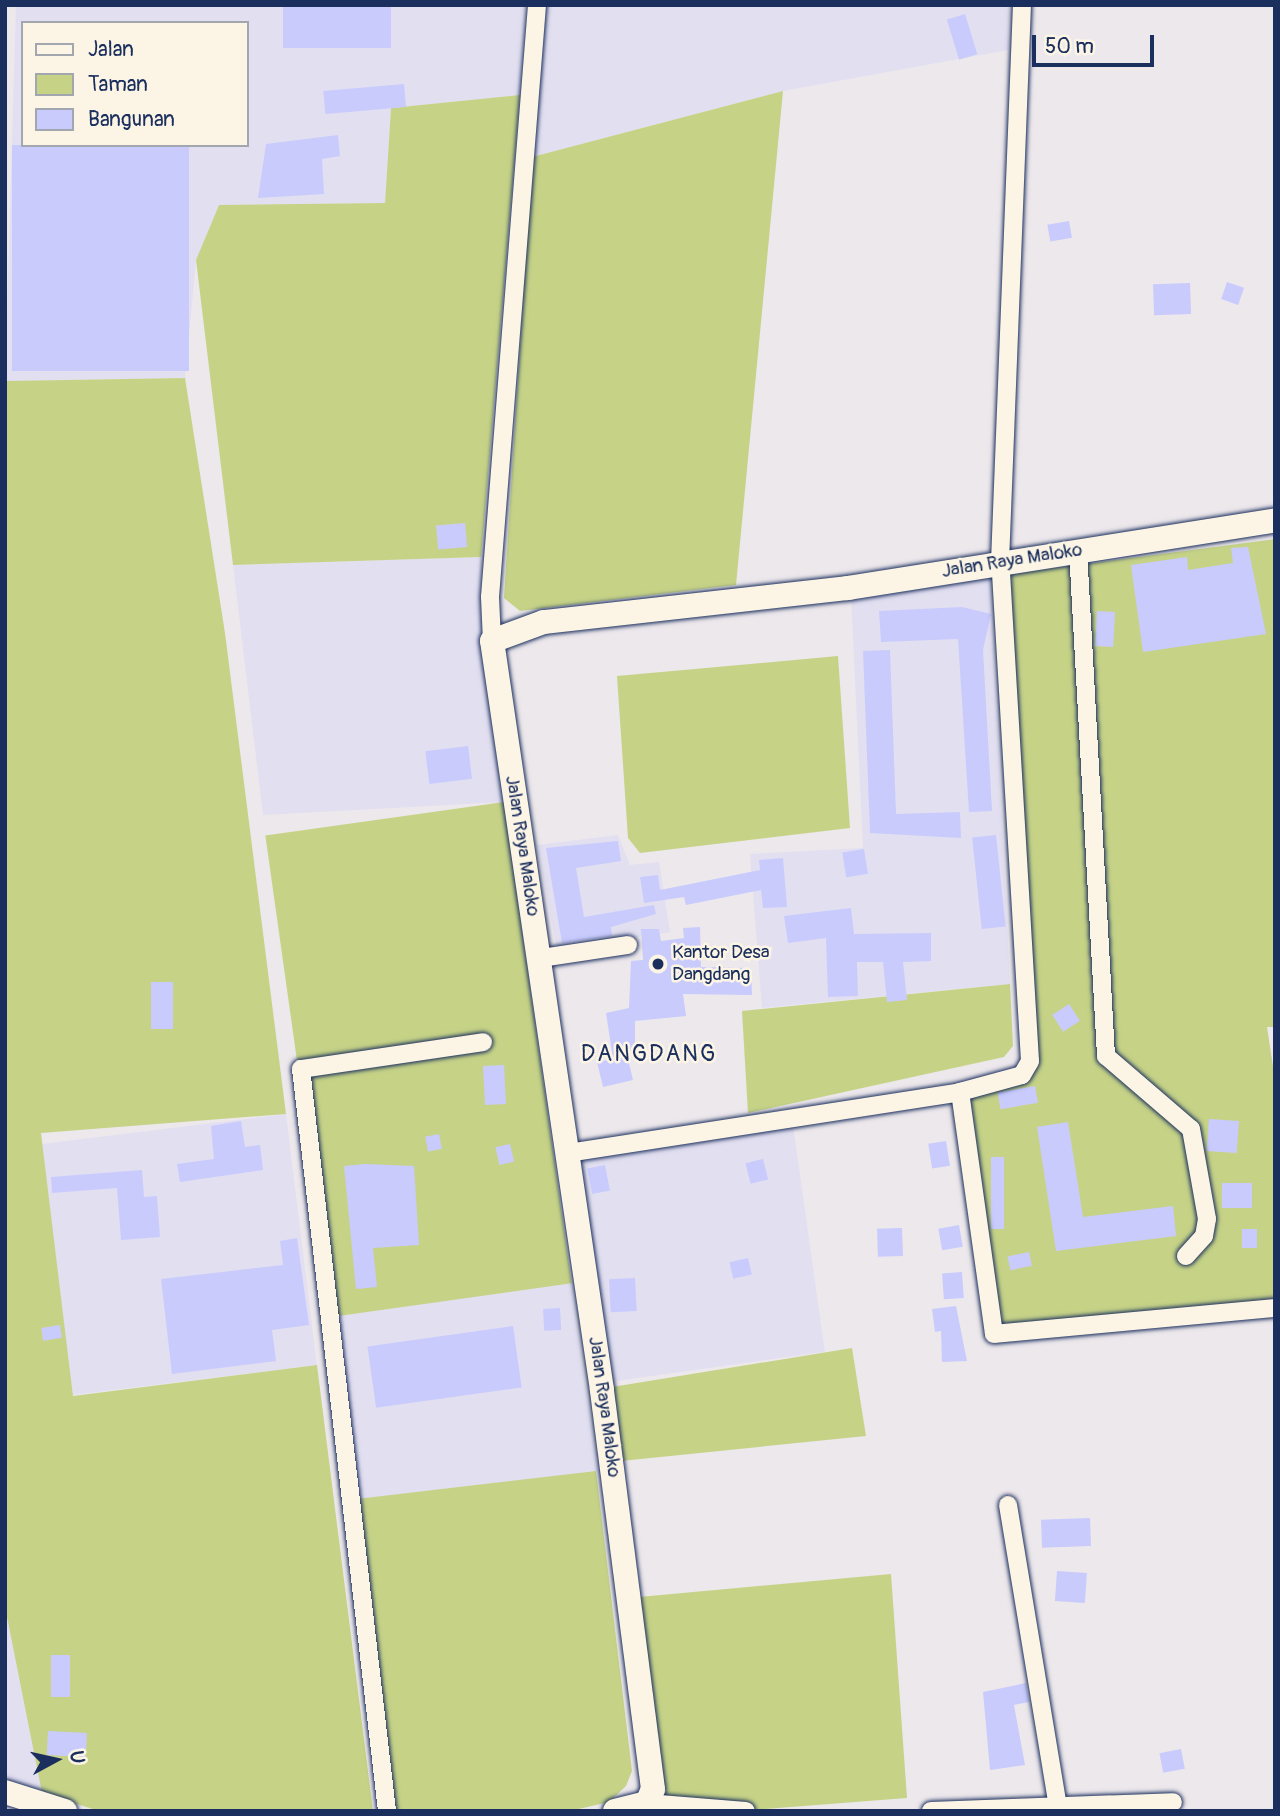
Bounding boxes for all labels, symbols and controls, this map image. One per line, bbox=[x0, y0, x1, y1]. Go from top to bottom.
legend bbox=[21, 21, 248, 147]
scale bar bbox=[1035, 21, 1158, 65]
text: 50 m bbox=[1045, 33, 1094, 60]
text: Jalan bbox=[88, 36, 134, 63]
text: Taman bbox=[88, 71, 148, 98]
text: Bangunan bbox=[88, 106, 175, 133]
street label: Jalan Raya Maloko bbox=[940, 539, 1084, 583]
street label: Jalan Raya Maloko bbox=[500, 774, 544, 918]
place label: Kantor Desa Dangdang bbox=[672, 942, 770, 986]
marker: Kantor Desa Dangdang bbox=[650, 956, 666, 972]
district label: DANGDANG bbox=[582, 1040, 716, 1068]
street label: Jalan Raya Maloko bbox=[583, 1335, 625, 1479]
north arrow bbox=[21, 1725, 91, 1795]
text: U bbox=[64, 1749, 90, 1765]

